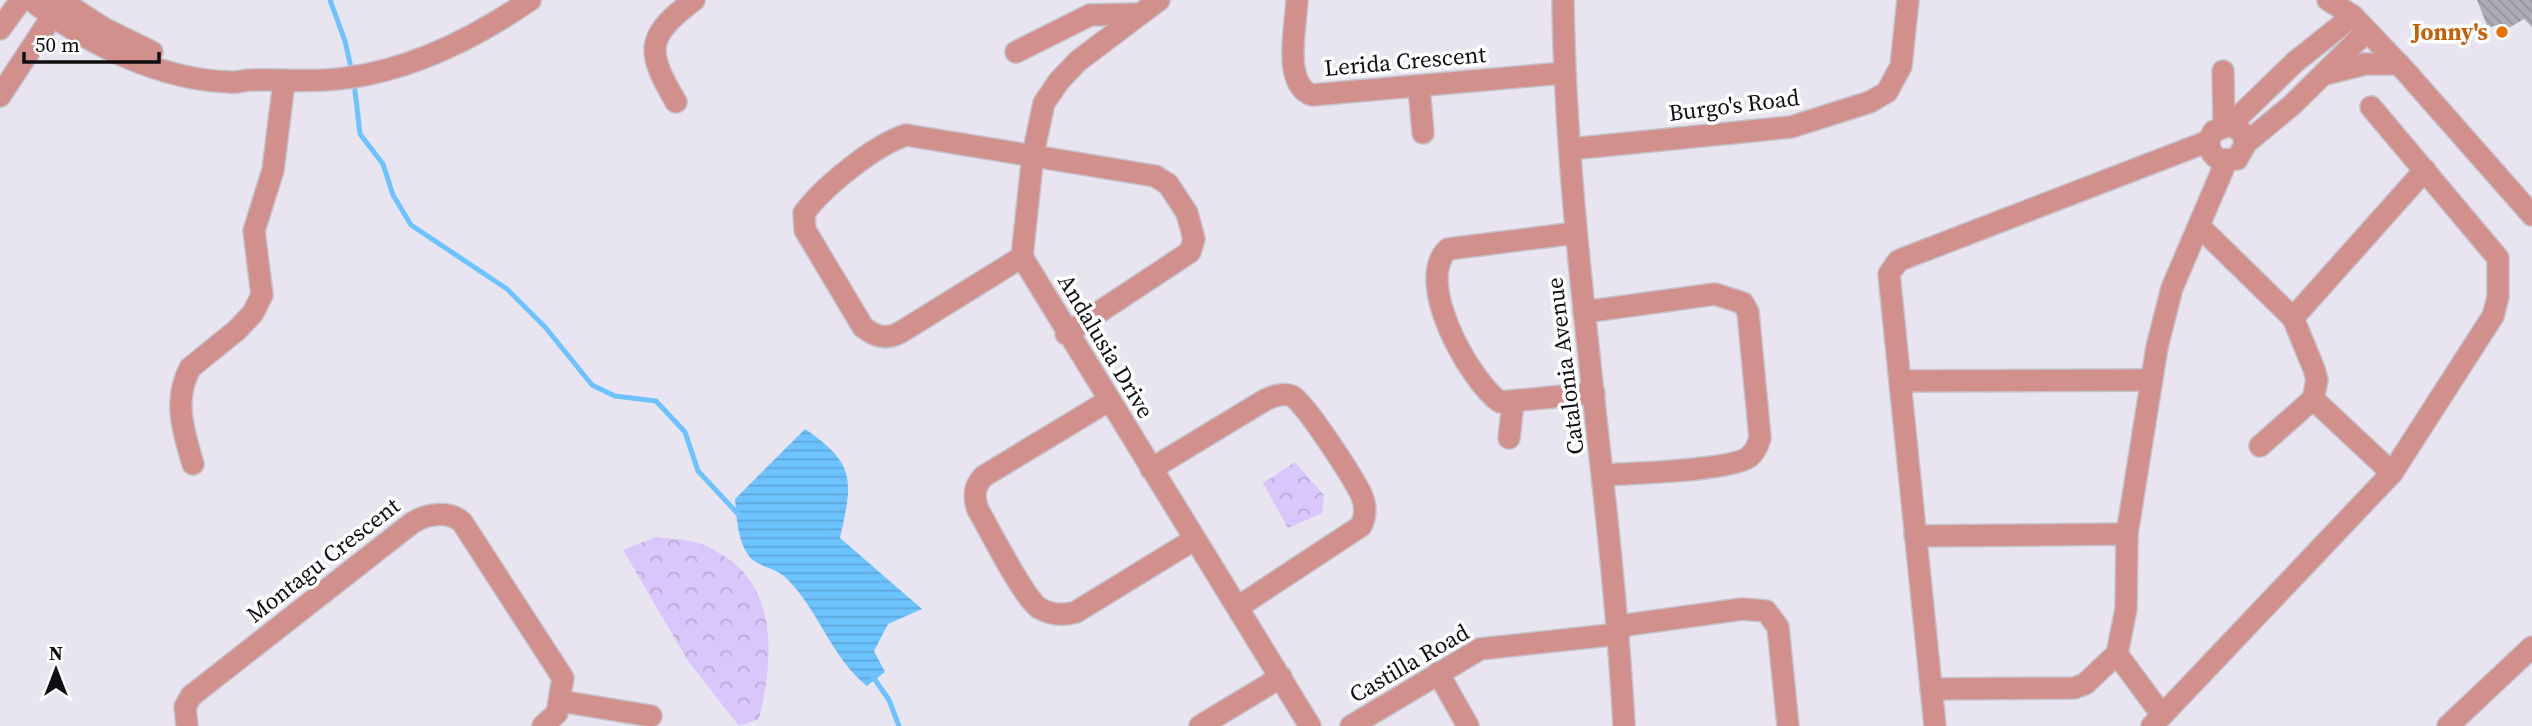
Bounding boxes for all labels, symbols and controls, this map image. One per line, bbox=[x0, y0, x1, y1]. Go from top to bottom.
place label: Jonny's bbox=[2410, 16, 2488, 48]
scale bar bbox=[24, 21, 159, 65]
marker: Jonny's bbox=[2494, 24, 2510, 40]
text: 50 m bbox=[35, 30, 80, 59]
street label: Lerida Crescent bbox=[1323, 38, 1488, 84]
street label: Burgo's Road bbox=[1667, 81, 1801, 129]
street label: Andalusia Drive bbox=[1050, 268, 1162, 424]
street label: Catalonia Avenue bbox=[1538, 276, 1592, 456]
street label: Montagu Crescent bbox=[240, 490, 407, 630]
street label: Castilla Road bbox=[1343, 616, 1475, 710]
north arrow bbox=[21, 635, 91, 705]
text: N bbox=[49, 640, 63, 666]

